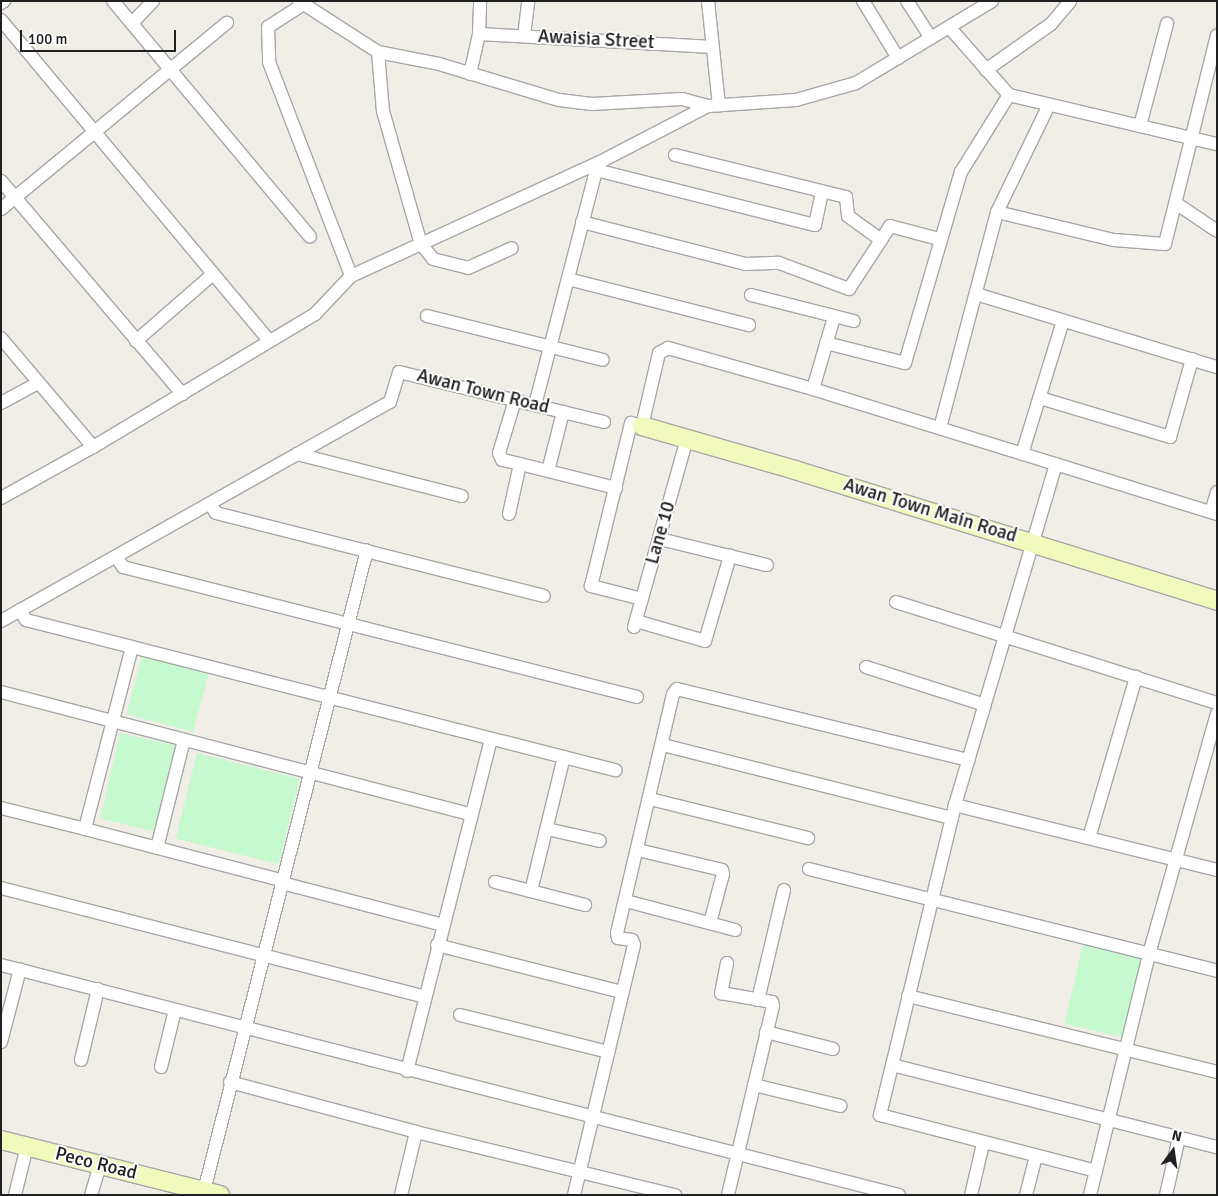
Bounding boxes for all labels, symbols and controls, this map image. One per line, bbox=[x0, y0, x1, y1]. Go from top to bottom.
scale bar bbox=[22, 20, 179, 52]
street label: Awaisia Street bbox=[537, 26, 655, 54]
text: 100 m bbox=[28, 30, 68, 48]
street label: Awan Town Road bbox=[415, 365, 551, 419]
street label: Awan Town Main Road bbox=[841, 474, 1019, 548]
street label: Lane 10 bbox=[641, 499, 681, 567]
north arrow bbox=[1148, 1126, 1198, 1176]
text: N bbox=[1170, 1127, 1184, 1145]
street label: Peco Road bbox=[53, 1143, 139, 1185]

